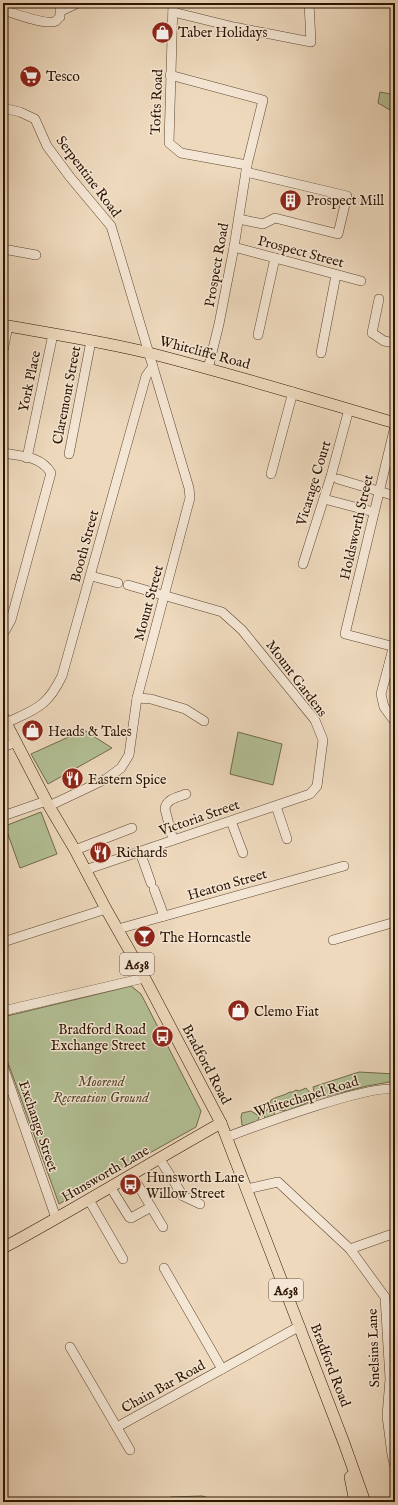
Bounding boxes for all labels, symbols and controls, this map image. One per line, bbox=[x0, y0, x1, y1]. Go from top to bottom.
shop icon: Taber Holidays bbox=[150, 19, 176, 45]
place label: Taber Holidays bbox=[178, 24, 267, 42]
supermarket icon: Tesco bbox=[18, 63, 44, 89]
place label: Tesco bbox=[46, 68, 80, 86]
street label: Tofts Road bbox=[147, 68, 167, 135]
street label: Serpentine Road bbox=[52, 132, 125, 221]
building icon: Prospect Mill bbox=[278, 187, 304, 213]
place label: Prospect Mill bbox=[306, 192, 384, 210]
street label: Prospect Road bbox=[201, 221, 233, 309]
street label: Prospect Street bbox=[256, 232, 346, 272]
street label: Whitcliffe Road bbox=[158, 332, 252, 374]
street label: Claremont Street bbox=[49, 344, 85, 446]
street label: York Place bbox=[15, 348, 45, 414]
street label: Vicarage Court bbox=[292, 438, 335, 529]
street label: Holdsworth Street bbox=[336, 473, 378, 582]
street label: Booth Street bbox=[67, 508, 103, 585]
street label: Mount Street bbox=[130, 563, 168, 643]
street label: Mount Gardens bbox=[261, 637, 331, 721]
shop icon: Heads & Tales bbox=[19, 718, 45, 744]
place label: Heads & Tales bbox=[48, 723, 132, 741]
restaurant icon: Eastern Spice bbox=[59, 766, 85, 792]
place label: Eastern Spice bbox=[88, 771, 167, 789]
street label: Victoria Street bbox=[156, 796, 242, 840]
restaurant icon: Richards bbox=[88, 839, 114, 865]
place label: Richards bbox=[116, 844, 167, 862]
street label: Heaton Street bbox=[185, 865, 269, 905]
bar icon: The Horncastle bbox=[131, 924, 157, 950]
place label: The Horncastle bbox=[160, 929, 252, 947]
road number: A638 bbox=[120, 953, 154, 975]
shop icon: Clemo Fiat bbox=[225, 998, 251, 1024]
place label: Clemo Fiat bbox=[254, 1003, 319, 1021]
place label: Bradford Road Exchange Street bbox=[51, 1021, 147, 1055]
street label: Bradford Road bbox=[178, 1022, 235, 1108]
bus stop icon: Bradford Road Exchange Street bbox=[149, 1024, 175, 1050]
street label: Whitechapel Road bbox=[252, 1072, 361, 1121]
park label: Moorend Recreation Ground bbox=[53, 1073, 150, 1107]
street label: Exchange Street bbox=[14, 1078, 62, 1174]
street label: Hunsworth Lane bbox=[58, 1141, 153, 1206]
place label: Hunsworth Lane Willow Street bbox=[146, 1169, 245, 1203]
bus stop icon: Hunsworth Lane Willow Street bbox=[118, 1172, 144, 1198]
road number: A638 bbox=[269, 1279, 303, 1301]
street label: Snelsins Lane bbox=[364, 1308, 384, 1388]
street label: Bradford Road bbox=[306, 1321, 354, 1410]
street label: Chain Bar Road bbox=[118, 1356, 209, 1417]

